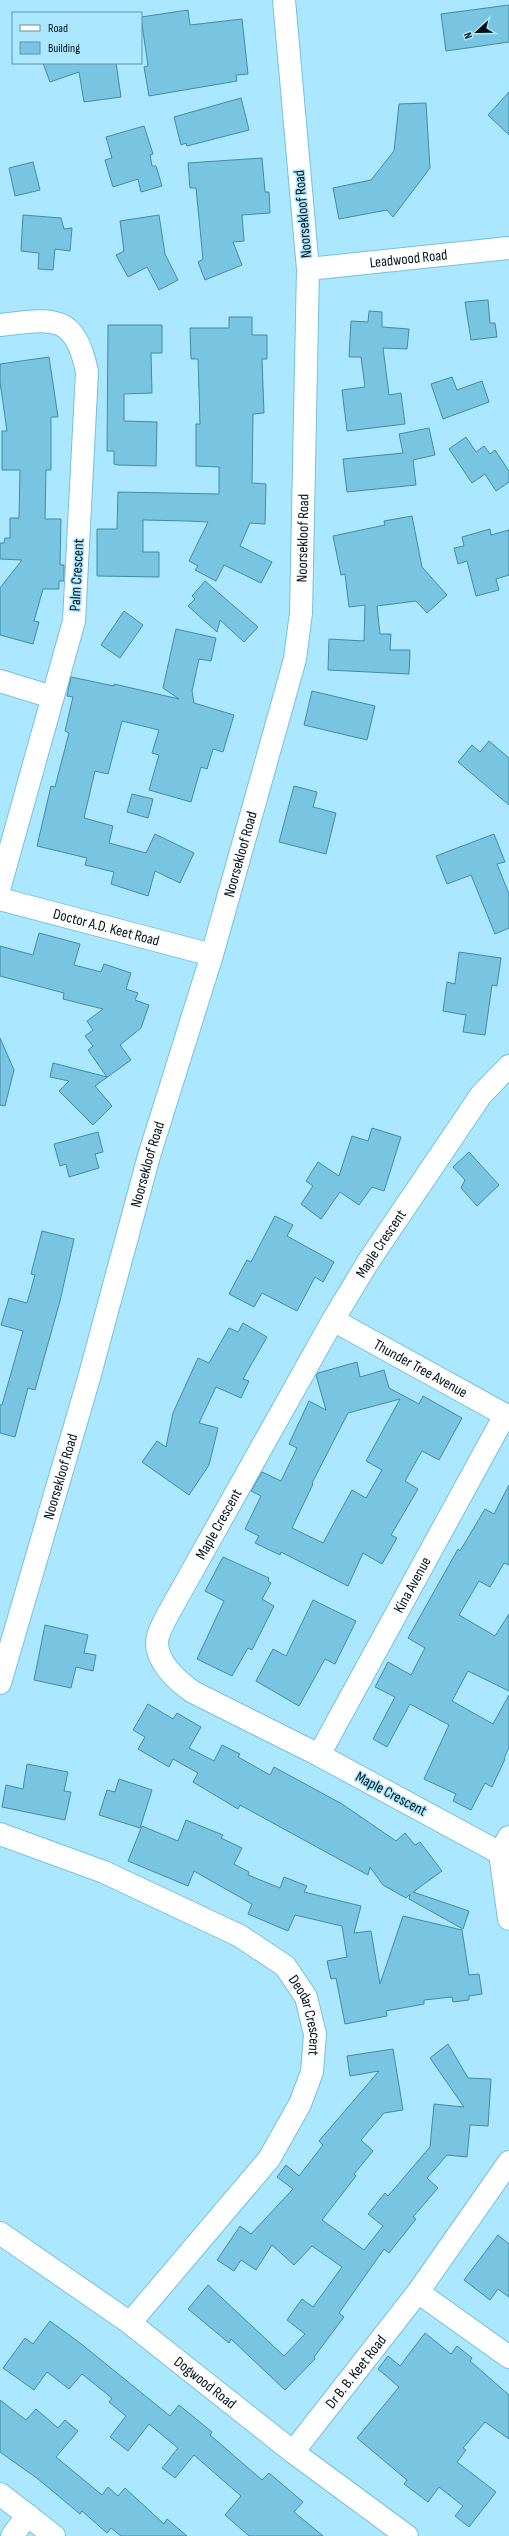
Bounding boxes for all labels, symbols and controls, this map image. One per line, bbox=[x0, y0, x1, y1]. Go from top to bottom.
legend bbox=[12, 12, 142, 64]
north arrow bbox=[457, 12, 497, 52]
text: Road bbox=[48, 21, 68, 36]
text: N bbox=[461, 30, 475, 41]
text: Building bbox=[48, 41, 80, 56]
street label: Noorsekloof Road bbox=[290, 169, 316, 259]
street label: Leadwood Road bbox=[369, 245, 448, 272]
street label: Noorsekloof Road bbox=[292, 494, 313, 583]
street label: Palm Crescent bbox=[66, 538, 88, 612]
street label: Noorsekloof Road bbox=[219, 809, 261, 899]
street label: Doctor A.D. Keet Road bbox=[51, 904, 162, 950]
street label: Noorsekloof Road bbox=[126, 1119, 169, 1210]
street label: Maple Crescent bbox=[351, 1206, 410, 1281]
street label: Thunder Tree Avenue bbox=[370, 1335, 471, 1402]
street label: Noorsekloof Road bbox=[39, 1432, 82, 1522]
street label: Maple Crescent bbox=[191, 1485, 246, 1563]
street label: Kina Avenue bbox=[389, 1554, 435, 1616]
street label: Maple Crescent bbox=[352, 1767, 430, 1821]
street label: Deodar Crescent bbox=[284, 1971, 325, 2057]
street label: Dr B. B. Keet Road bbox=[321, 2331, 390, 2412]
street label: Dogwood Road bbox=[170, 2352, 240, 2413]

